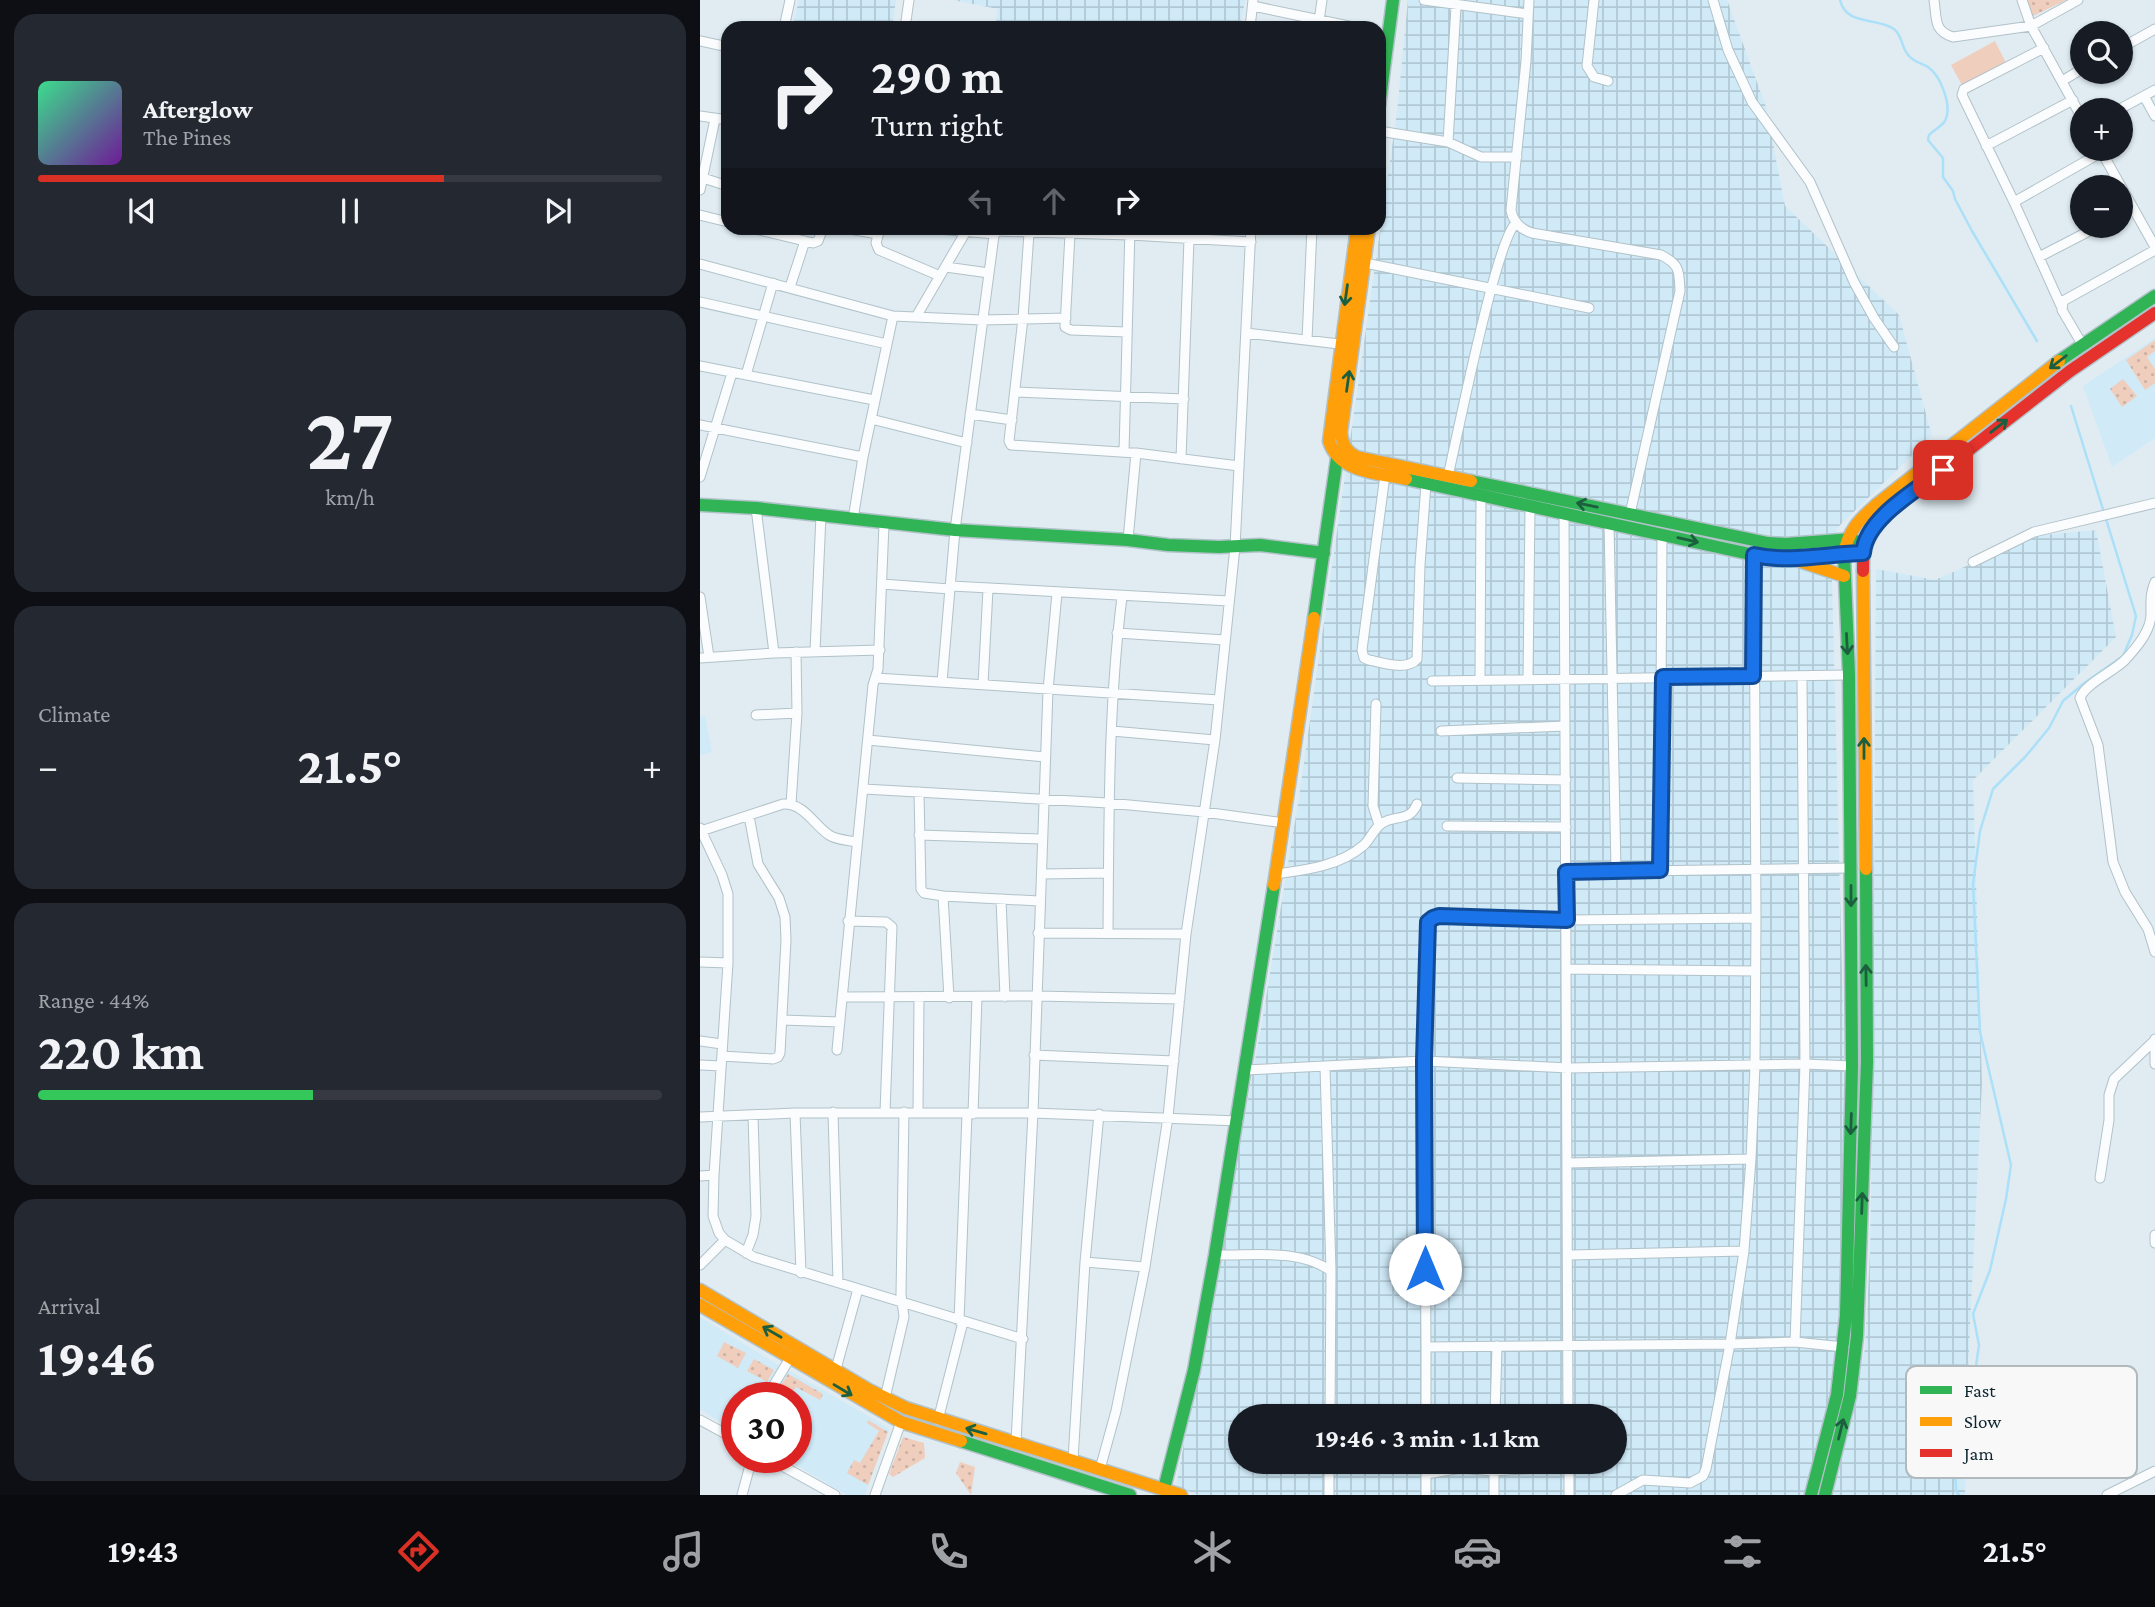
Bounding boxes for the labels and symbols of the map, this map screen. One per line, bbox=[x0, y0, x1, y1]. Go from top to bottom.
one-way arrow bbox=[1340, 283, 1353, 306]
one-way arrow bbox=[2049, 355, 2068, 370]
one-way arrow bbox=[1342, 370, 1355, 393]
one-way arrow bbox=[1990, 418, 2008, 433]
pin bbox=[1913, 440, 1973, 500]
one-way arrow bbox=[1576, 498, 1599, 511]
one-way arrow bbox=[1676, 534, 1699, 547]
one-way arrow bbox=[1841, 633, 1854, 656]
one-way arrow bbox=[1857, 737, 1870, 760]
one-way arrow bbox=[1844, 885, 1858, 908]
one-way arrow bbox=[1859, 964, 1873, 987]
one-way arrow bbox=[1844, 1112, 1858, 1135]
one-way arrow bbox=[1855, 1192, 1868, 1215]
position arrow bbox=[1388, 1232, 1462, 1306]
one-way arrow bbox=[762, 1325, 783, 1338]
legend bbox=[1906, 1366, 2137, 1478]
text: Fast bbox=[1964, 1380, 1996, 1401]
speed limit sign: 30 bbox=[721, 1382, 812, 1473]
one-way arrow bbox=[833, 1383, 853, 1397]
text: Slow bbox=[1964, 1411, 2001, 1432]
one-way arrow bbox=[1835, 1418, 1848, 1441]
one-way arrow bbox=[965, 1423, 987, 1436]
text: Jam bbox=[1962, 1443, 1994, 1464]

